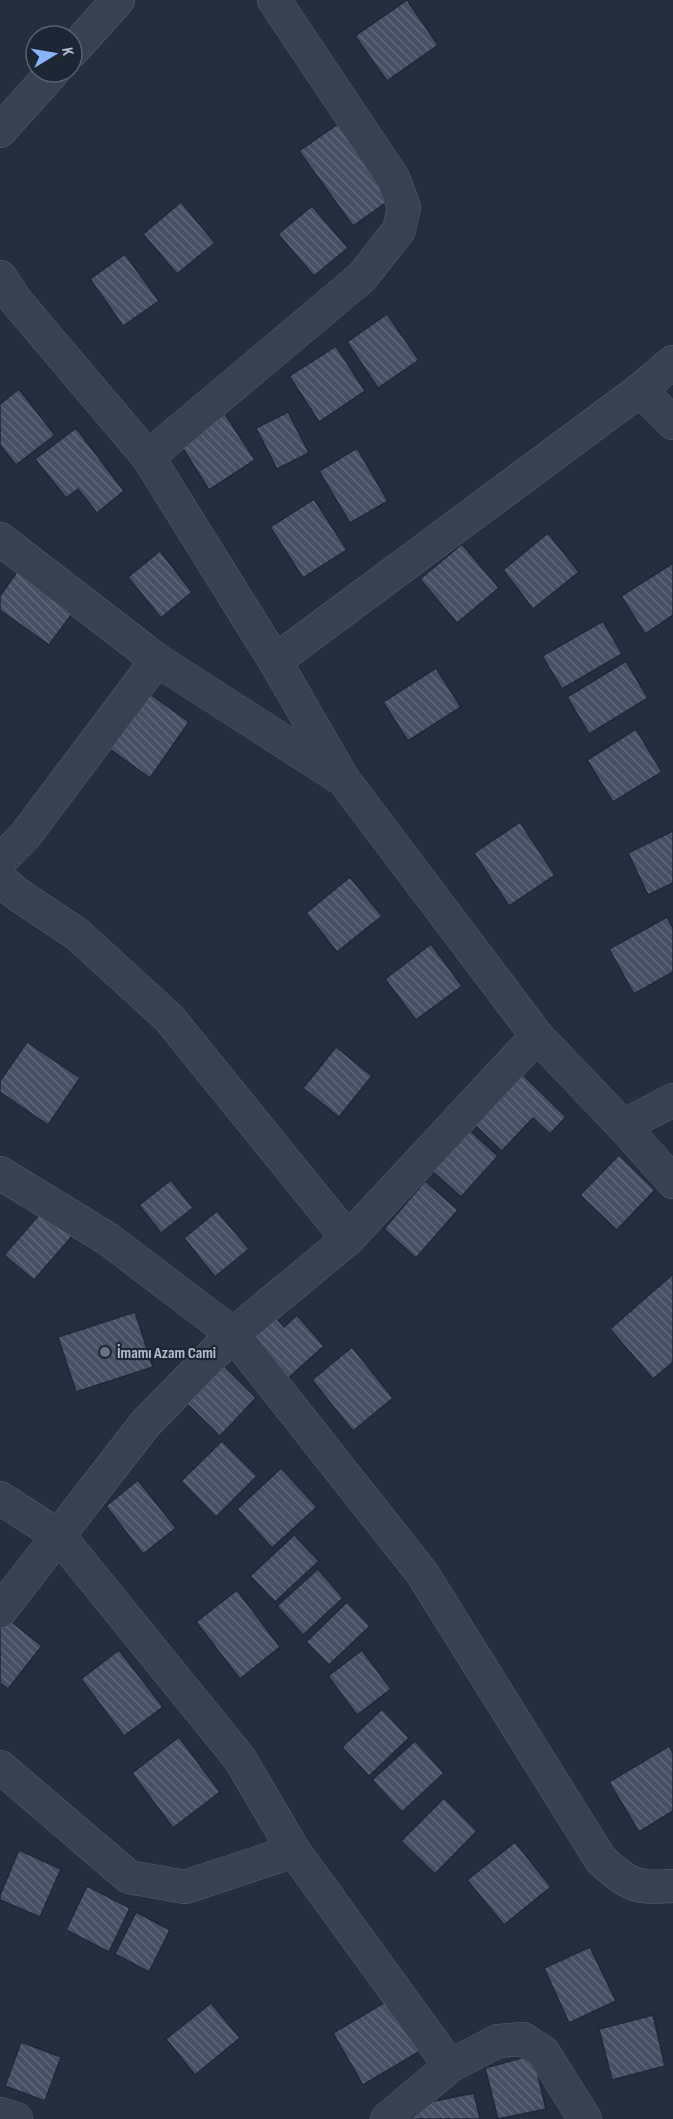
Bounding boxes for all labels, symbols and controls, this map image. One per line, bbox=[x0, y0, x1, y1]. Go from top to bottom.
north arrow bbox=[24, 24, 84, 84]
text: K bbox=[57, 46, 77, 57]
place label: İmamı Azam Cami bbox=[117, 1344, 216, 1363]
marker: İmamı Azam Cami bbox=[98, 1345, 112, 1359]

